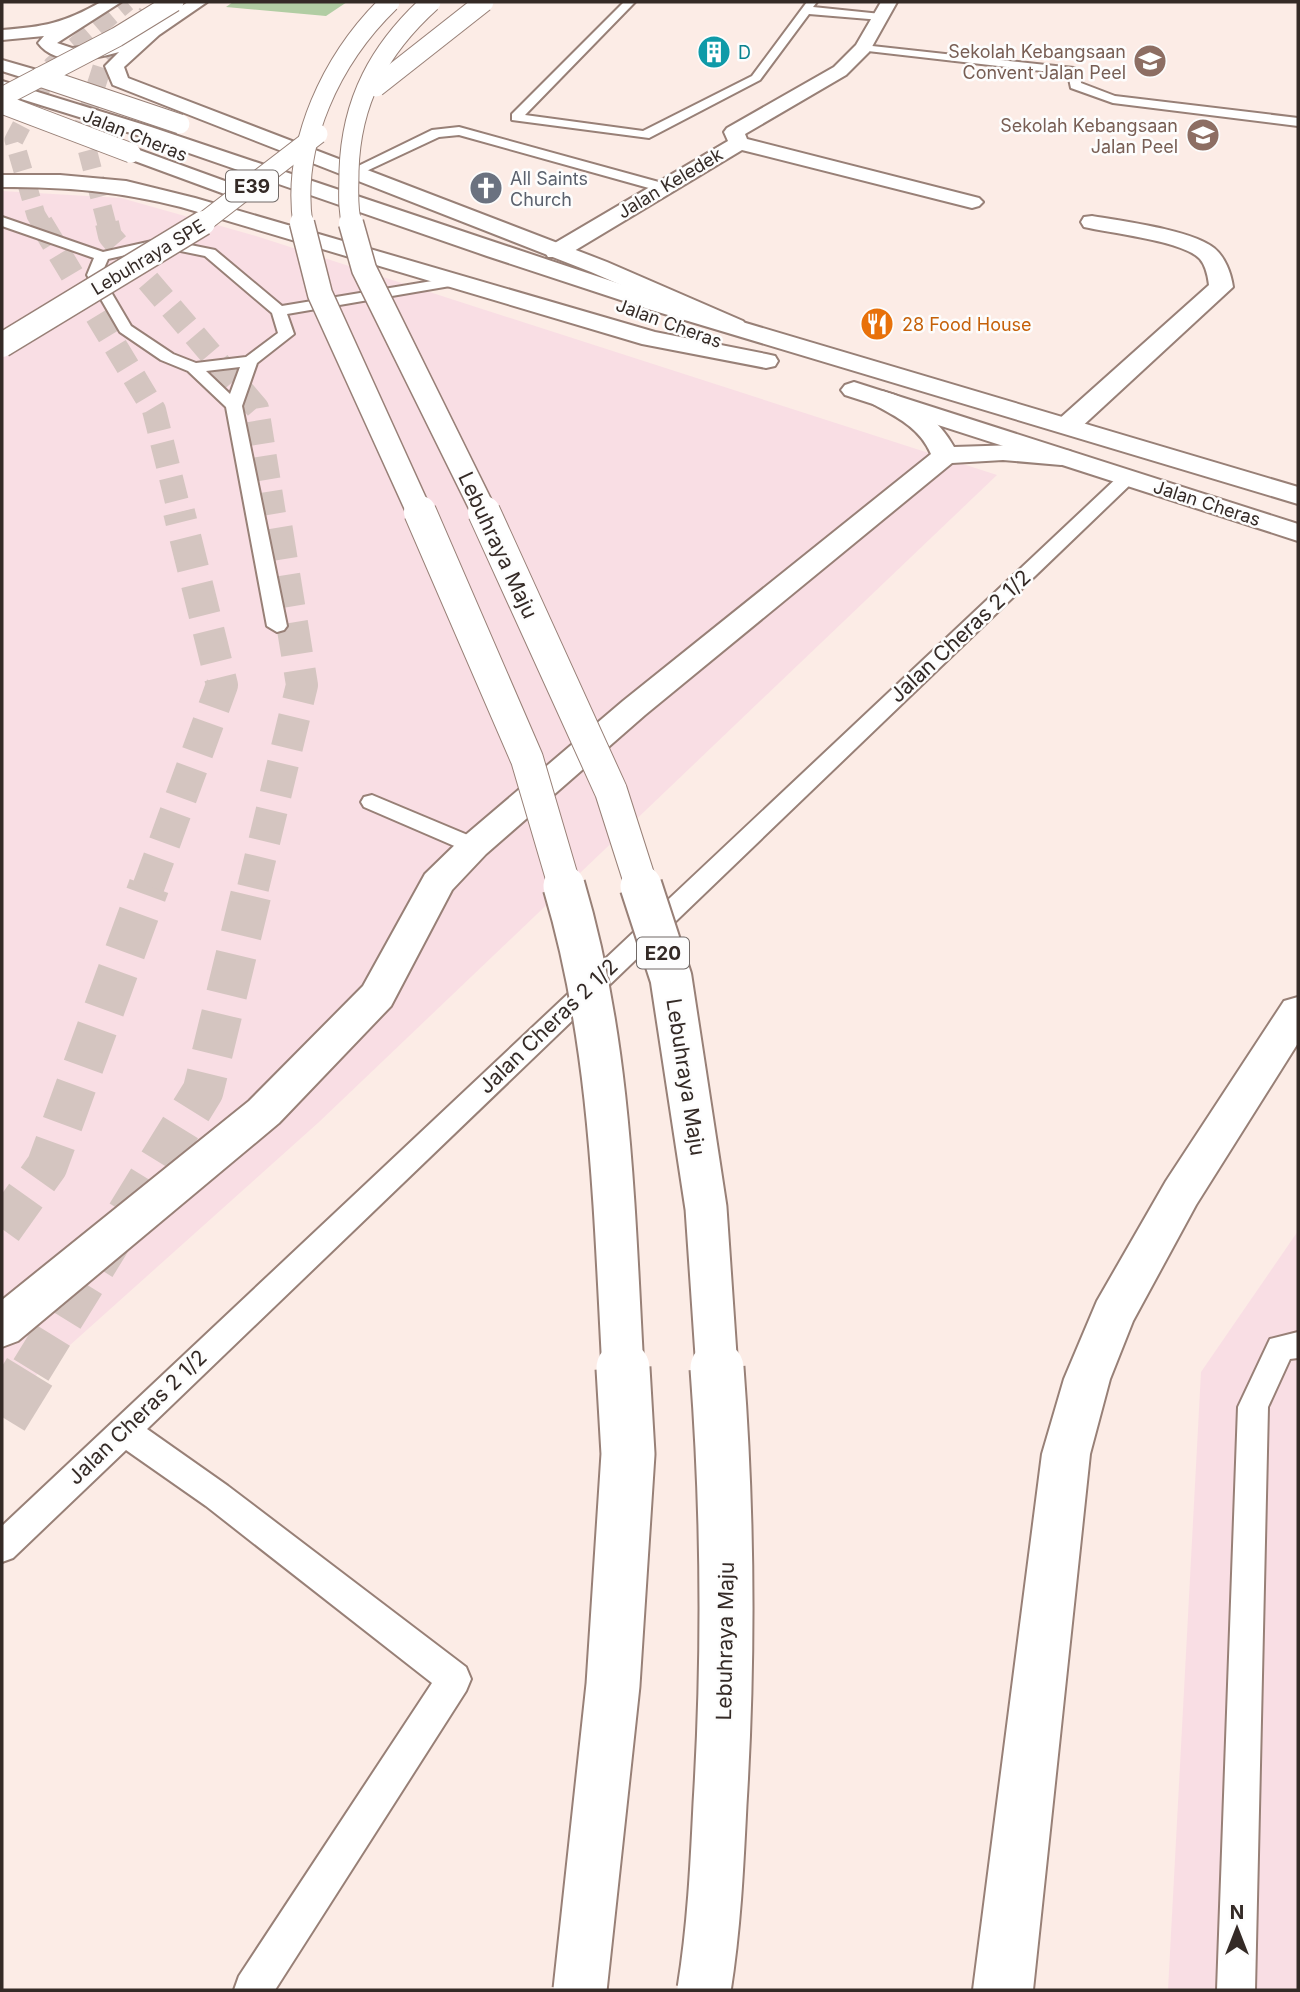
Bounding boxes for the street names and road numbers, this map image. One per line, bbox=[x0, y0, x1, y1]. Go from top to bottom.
street label: Jalan Cheras bbox=[80, 104, 190, 166]
street label: Jalan Keledek bbox=[614, 143, 726, 223]
road number: E39 bbox=[226, 170, 278, 202]
street label: Lebuhraya SPE bbox=[87, 215, 209, 299]
street label: Jalan Cheras bbox=[613, 294, 725, 352]
street label: Lebuhraya Maju bbox=[453, 468, 543, 622]
street label: Jalan Cheras bbox=[1151, 476, 1263, 530]
street label: Jalan Cheras 2 1/2 bbox=[884, 564, 1036, 708]
road number: E20 bbox=[637, 937, 689, 968]
street label: Jalan Cheras 2 1/2 bbox=[473, 953, 623, 1099]
street label: Lebuhraya Maju bbox=[661, 997, 711, 1157]
street label: Jalan Cheras 2 1/2 bbox=[62, 1344, 212, 1490]
street label: Lebuhraya Maju bbox=[711, 1561, 739, 1721]

